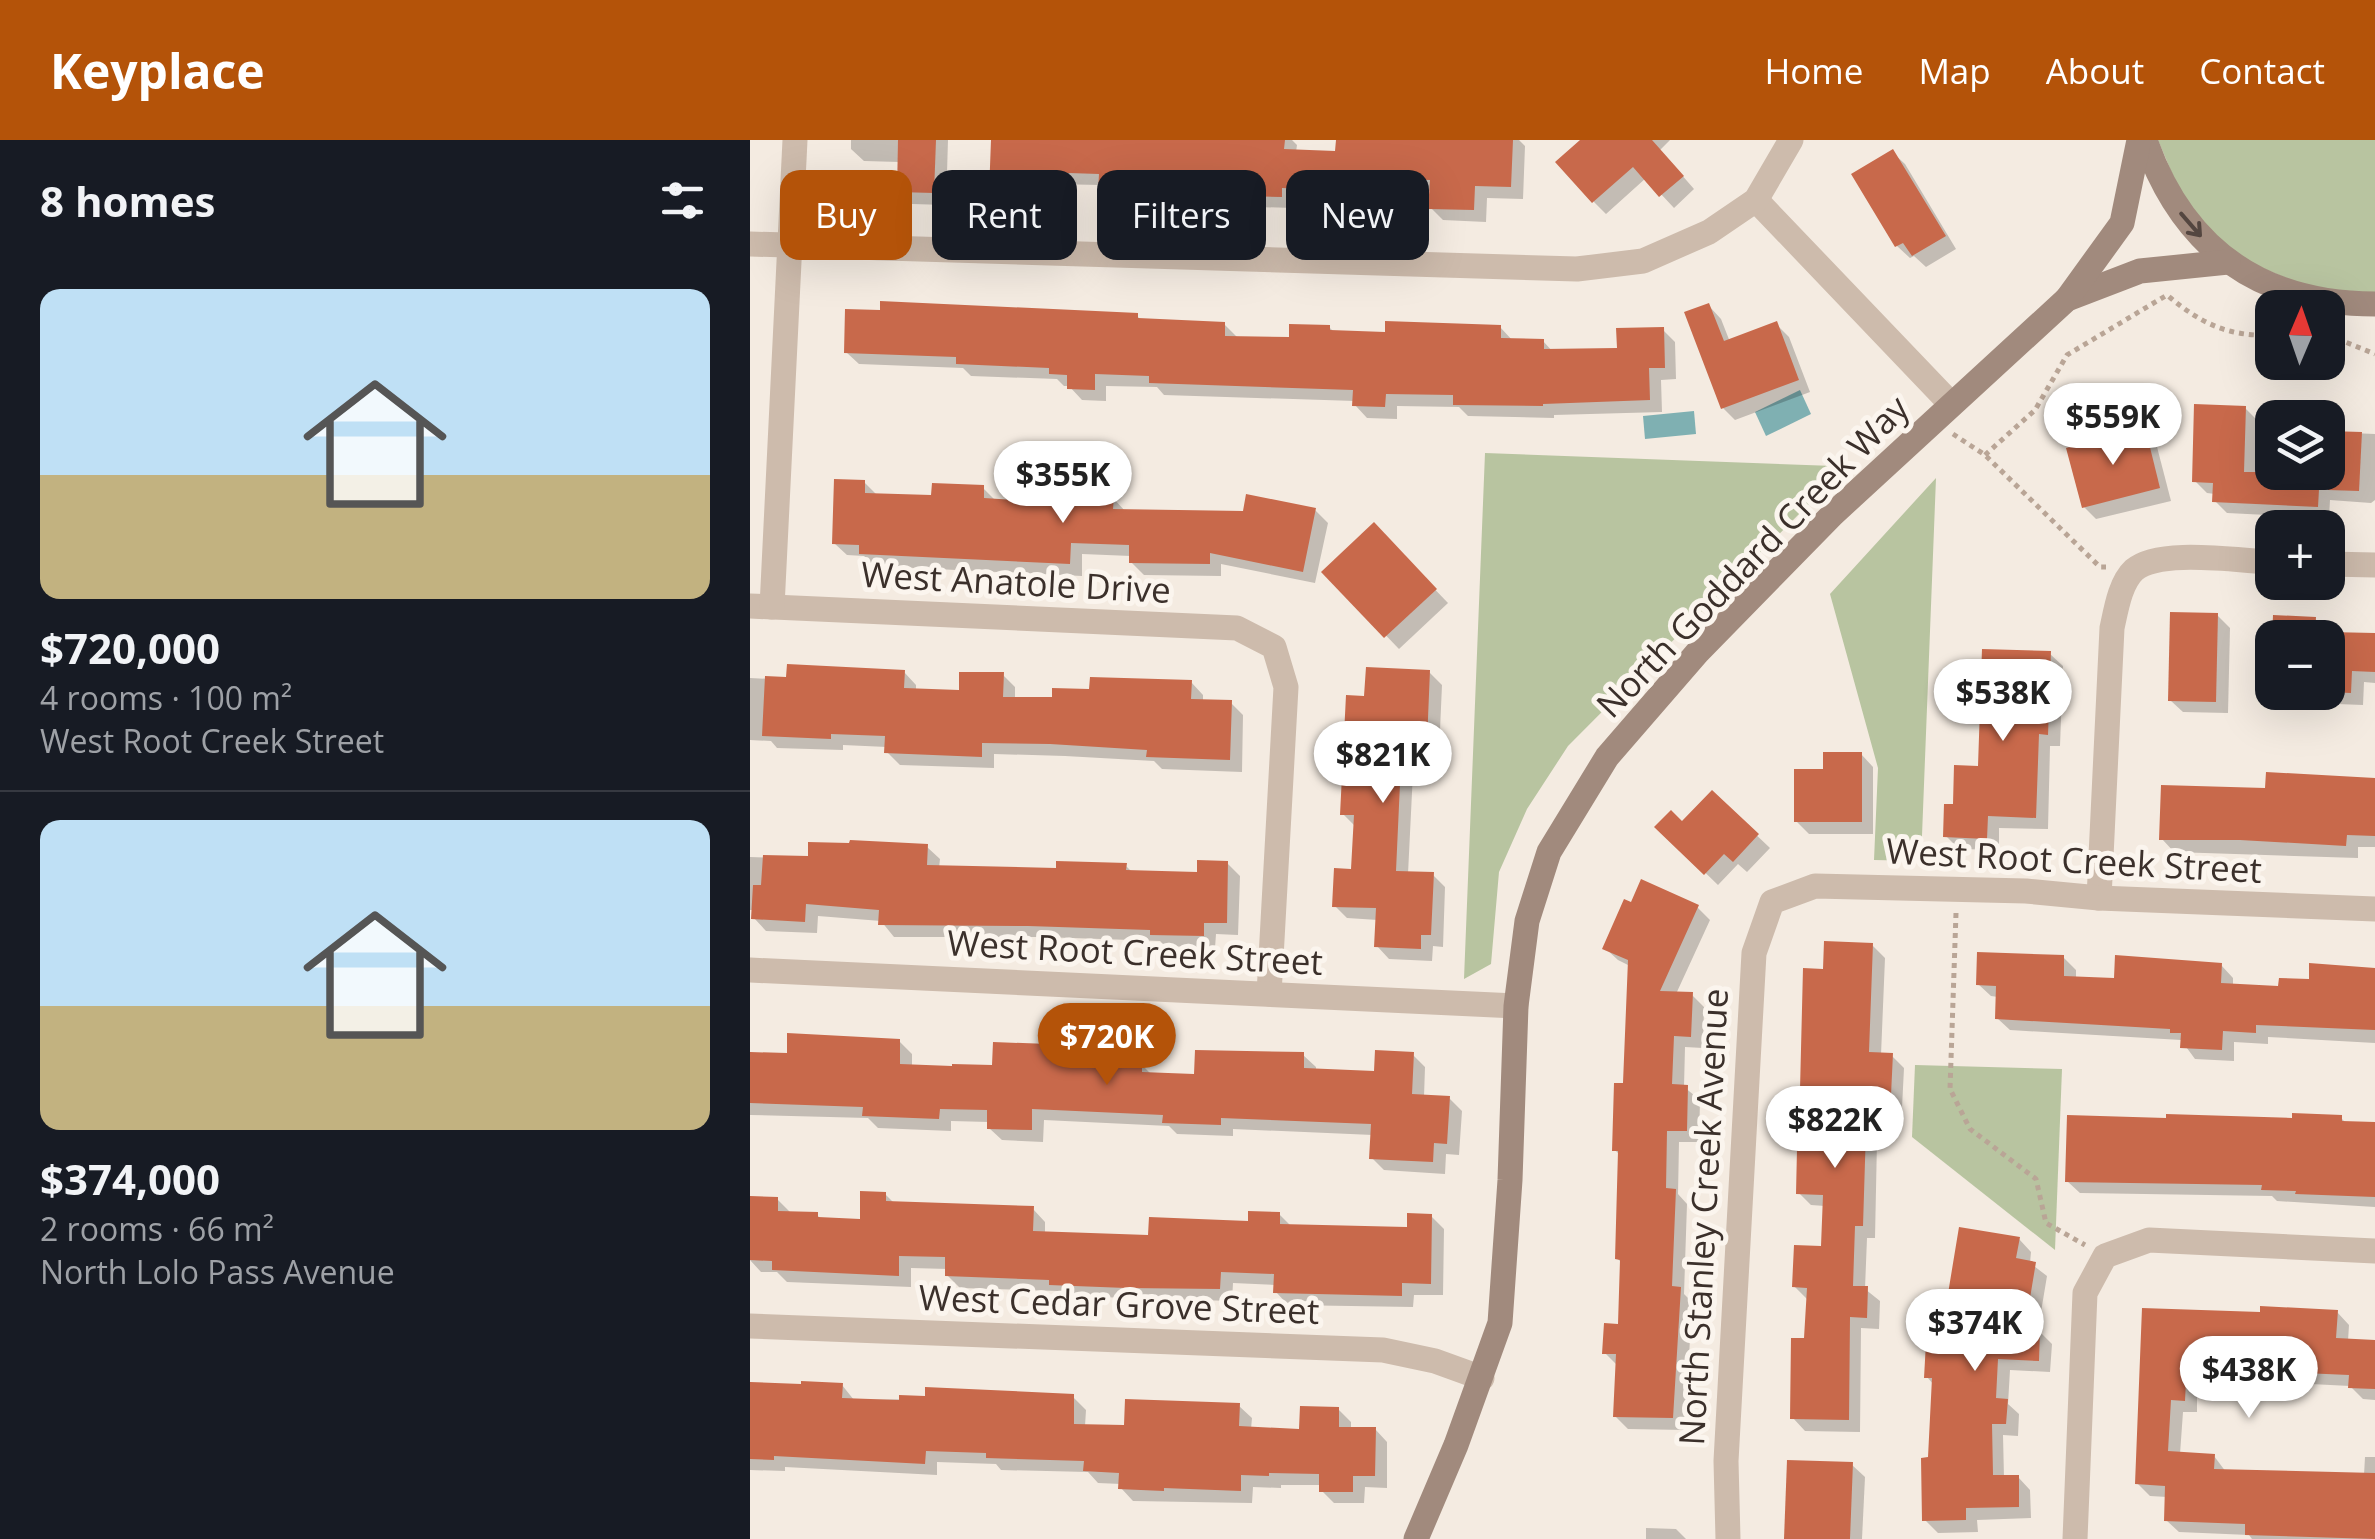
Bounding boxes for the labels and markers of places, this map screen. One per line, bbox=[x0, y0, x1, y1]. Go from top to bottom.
pin: $559K bbox=[2043, 383, 2183, 468]
pin: $355K bbox=[993, 441, 1133, 526]
pin: $538K bbox=[1933, 659, 2073, 744]
pin: $821K bbox=[1313, 721, 1453, 806]
pin: $720K bbox=[1037, 1003, 1177, 1088]
pin: $822K bbox=[1765, 1086, 1905, 1171]
pin: $374K bbox=[1905, 1289, 2045, 1374]
pin: $438K bbox=[2179, 1336, 2319, 1421]

